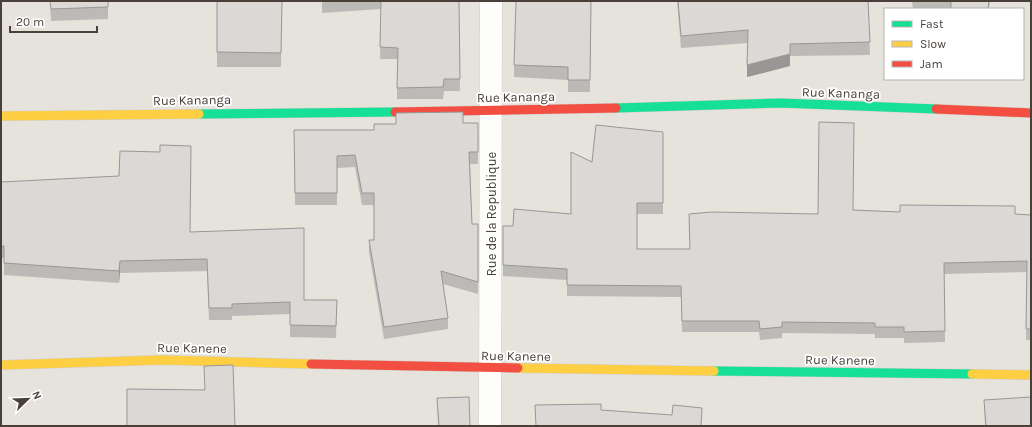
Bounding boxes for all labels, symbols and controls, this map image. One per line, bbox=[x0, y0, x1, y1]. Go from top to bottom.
scale bar bbox=[10, 8, 97, 34]
legend bbox=[884, 8, 1024, 80]
text: 20 m bbox=[16, 15, 44, 29]
text: Fast bbox=[920, 17, 944, 31]
text: Slow bbox=[920, 37, 946, 51]
text: Jam bbox=[920, 57, 943, 71]
street label: Rue Kananga bbox=[802, 84, 880, 102]
street label: Rue Kananga bbox=[477, 89, 555, 105]
street label: Rue Kananga bbox=[153, 92, 231, 108]
street label: Rue de la Republique bbox=[484, 151, 500, 276]
street label: Rue Kanene bbox=[157, 340, 227, 356]
street label: Rue Kanene bbox=[481, 348, 551, 364]
street label: Rue Kanene bbox=[805, 352, 875, 368]
north arrow bbox=[8, 379, 48, 419]
text: N bbox=[29, 389, 44, 401]

